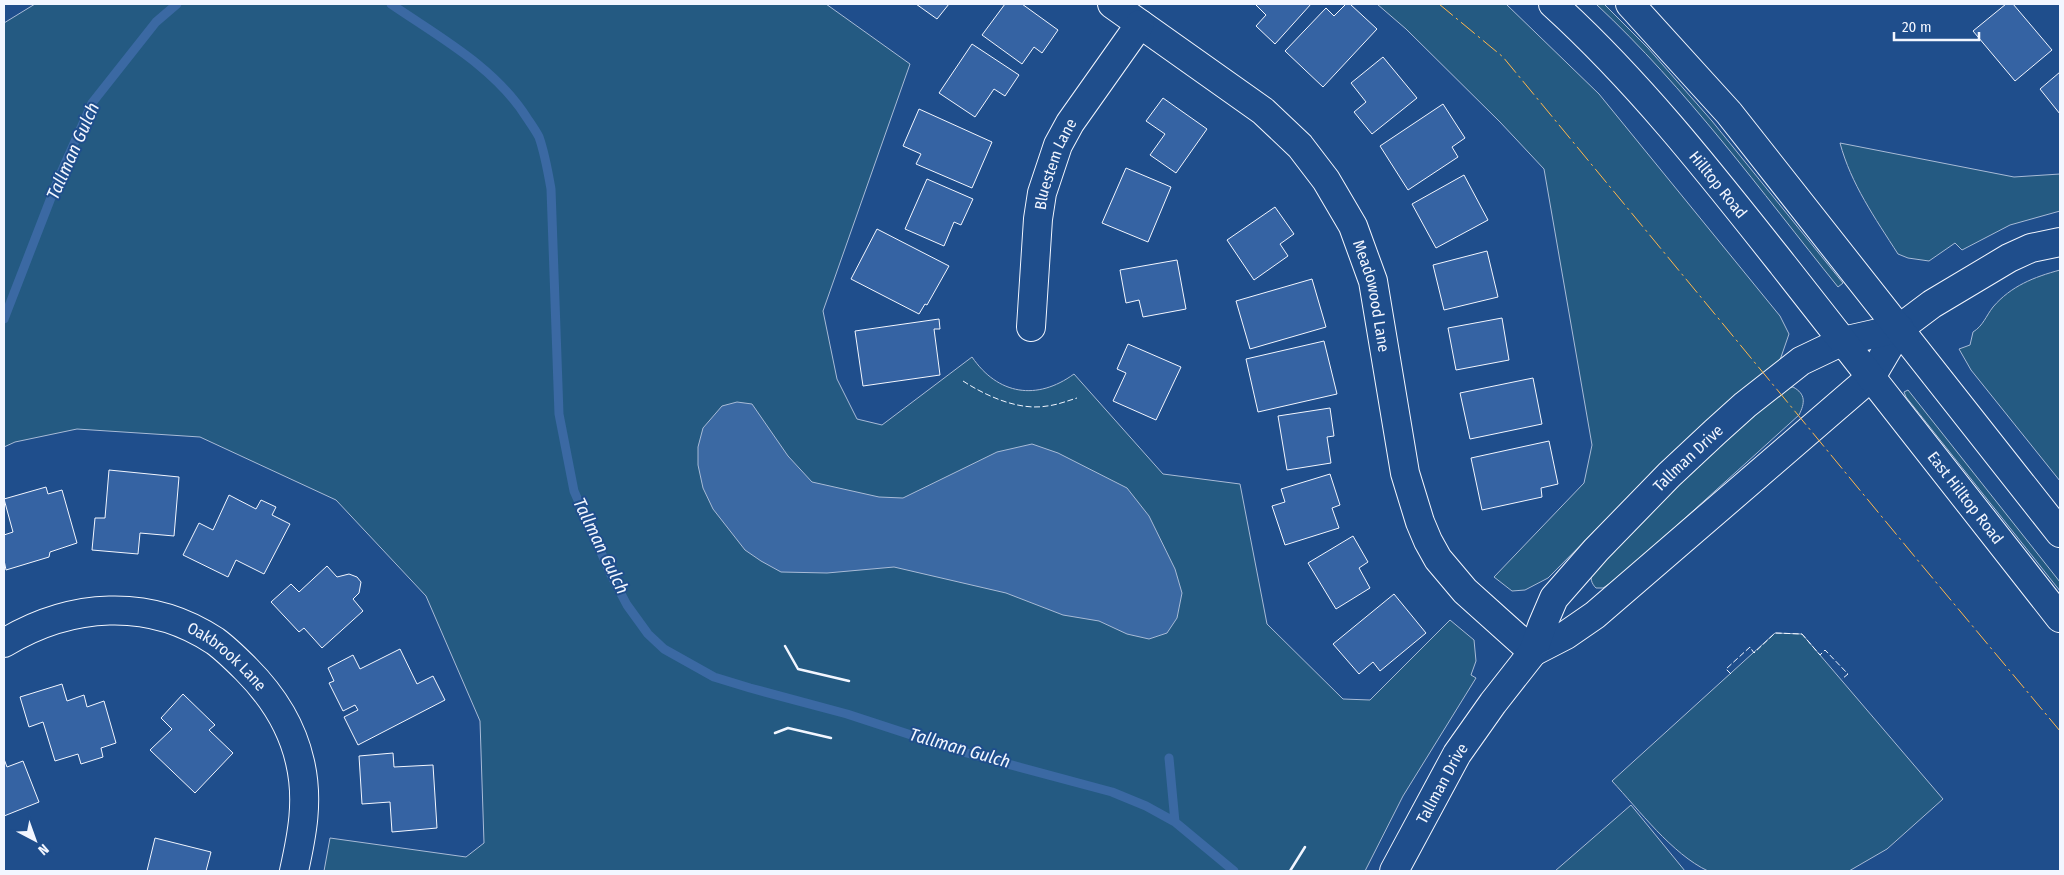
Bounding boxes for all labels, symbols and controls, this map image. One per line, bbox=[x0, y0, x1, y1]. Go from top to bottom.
scale bar bbox=[1894, 10, 1979, 42]
text: 20 m bbox=[1902, 18, 1932, 36]
water label: Tallman Gulch bbox=[42, 99, 104, 203]
street label: Bluestem Lane bbox=[1031, 115, 1081, 211]
street label: Hilltop Road bbox=[1685, 147, 1751, 222]
street label: Meadowood Lane bbox=[1349, 237, 1394, 354]
street label: Tallman Drive bbox=[1649, 421, 1727, 496]
street label: East Hilltop Road bbox=[1924, 448, 2007, 548]
water label: Tallman Gulch bbox=[568, 494, 634, 598]
street label: Oakbrook Lane bbox=[184, 618, 270, 695]
water label: Tallman Gulch bbox=[907, 723, 1013, 773]
street label: Tallman Drive bbox=[1412, 739, 1472, 827]
north arrow bbox=[10, 815, 60, 865]
text: N bbox=[34, 840, 52, 859]

